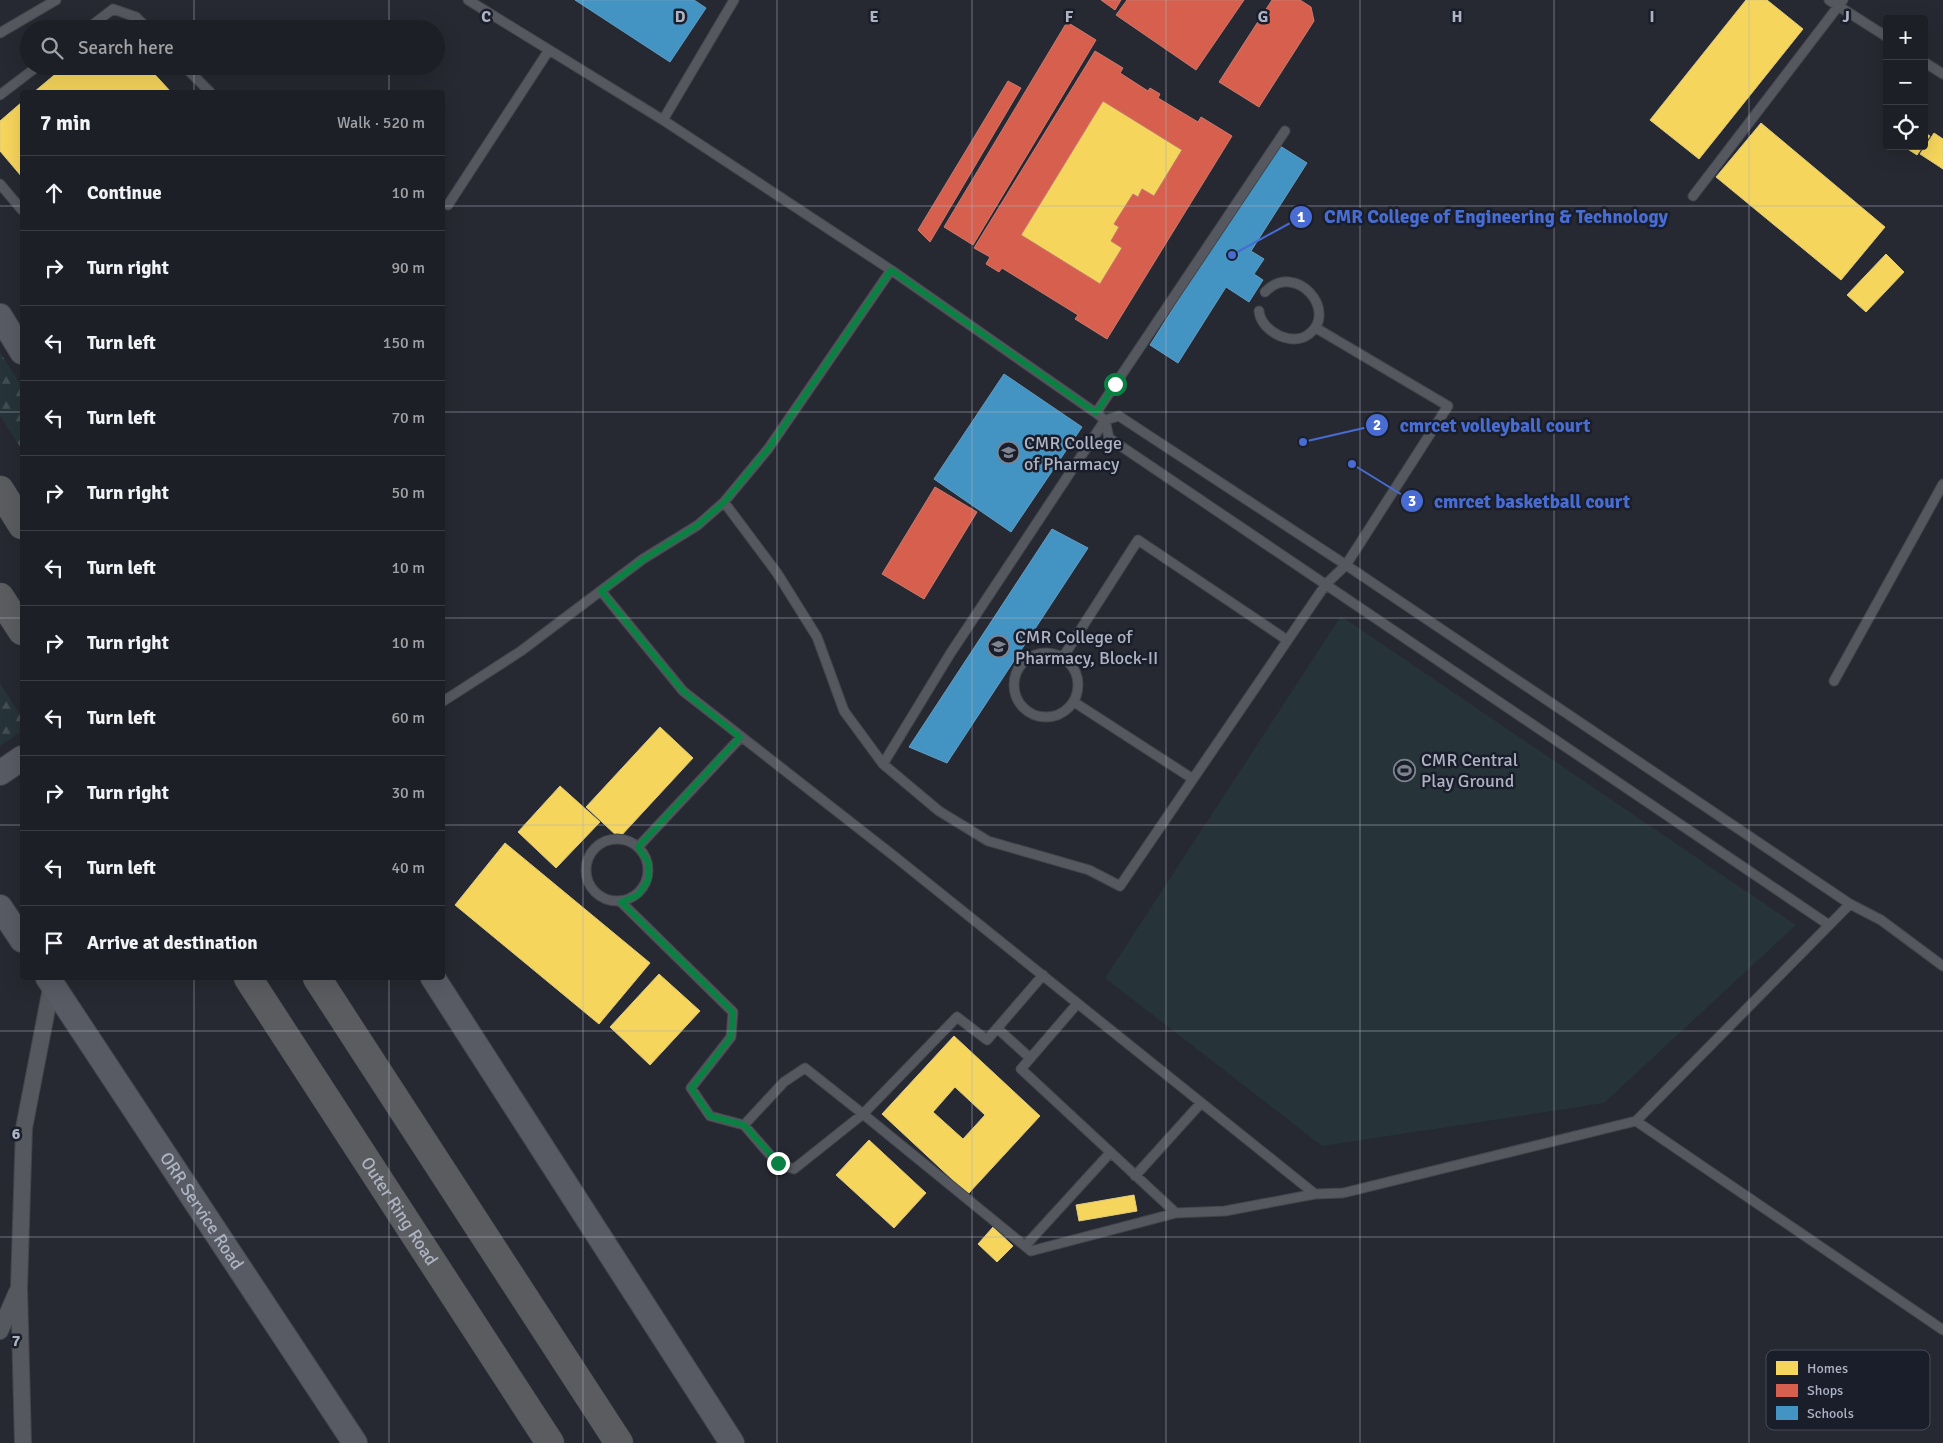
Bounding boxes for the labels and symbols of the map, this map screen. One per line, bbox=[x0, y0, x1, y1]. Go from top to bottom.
text: C bbox=[481, 7, 491, 27]
text: D bbox=[675, 7, 686, 27]
text: E bbox=[869, 7, 879, 27]
text: F bbox=[1065, 7, 1074, 27]
text: G bbox=[1258, 7, 1268, 27]
text: H bbox=[1452, 7, 1462, 27]
text: I bbox=[1649, 7, 1655, 27]
text: J bbox=[1842, 7, 1850, 27]
callout: CMR College of Engineering & Technology bbox=[1289, 200, 1678, 234]
text: CMR College of Engineering & Technology bbox=[1324, 205, 1669, 229]
text: 1 bbox=[1297, 208, 1305, 226]
route start bbox=[1104, 373, 1127, 396]
callout: cmrcet volleyball court bbox=[1364, 408, 1600, 442]
text: cmrcet volleyball court bbox=[1400, 414, 1590, 438]
text: 2 bbox=[1373, 416, 1381, 434]
place label: CMR College of Pharmacy bbox=[1024, 432, 1122, 475]
school or university icon: CMR College of Pharmacy bbox=[996, 441, 1020, 465]
callout: cmrcet basketball court bbox=[1399, 484, 1640, 518]
text: cmrcet basketball court bbox=[1434, 490, 1630, 514]
text: 3 bbox=[1408, 492, 1416, 510]
place label: CMR College of Pharmacy, Block-II bbox=[1015, 626, 1158, 669]
school or university icon: CMR College of Pharmacy, Block-II bbox=[987, 635, 1011, 659]
place label: CMR Central Play Ground bbox=[1421, 749, 1518, 792]
sports icon: CMR Central Play Ground bbox=[1393, 758, 1417, 782]
text: 6 bbox=[12, 1124, 21, 1144]
street label: ORR Service Road bbox=[155, 1148, 248, 1274]
route end bbox=[767, 1152, 790, 1175]
street label: Outer Ring Road bbox=[356, 1153, 443, 1270]
text: 7 bbox=[12, 1331, 21, 1351]
legend bbox=[1766, 1350, 1930, 1430]
text: Homes bbox=[1807, 1360, 1848, 1377]
text: Shops bbox=[1807, 1382, 1843, 1399]
text: Schools bbox=[1807, 1405, 1854, 1422]

